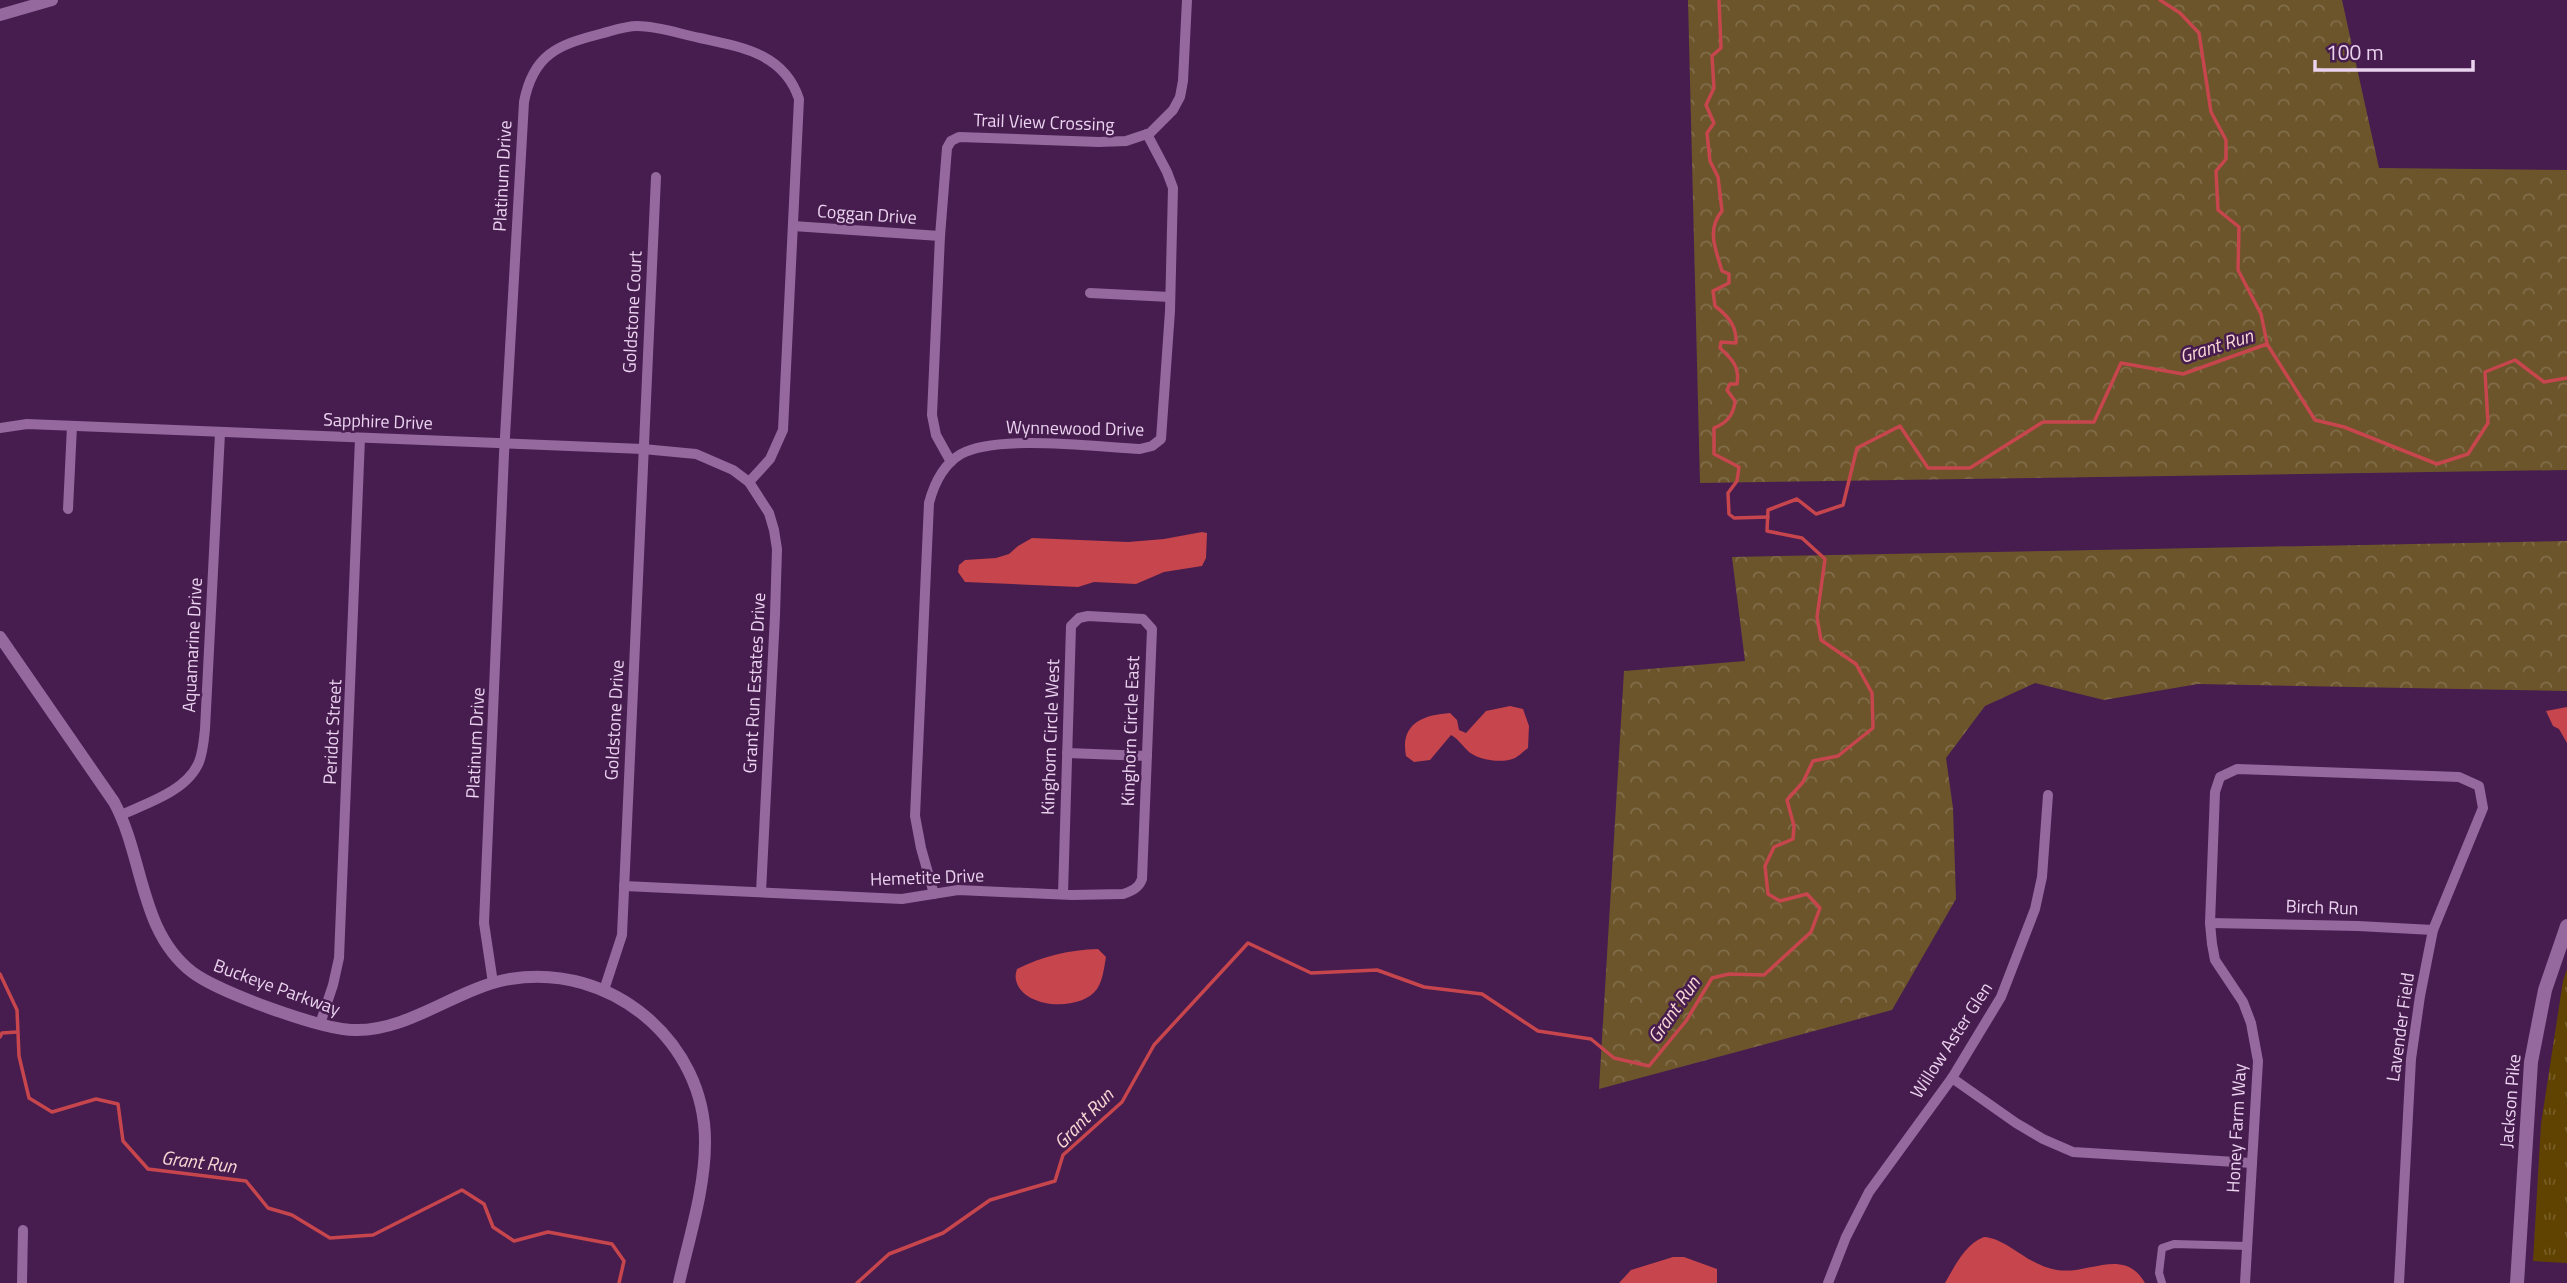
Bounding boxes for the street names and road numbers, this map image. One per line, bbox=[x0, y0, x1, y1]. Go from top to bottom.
street label: Trail View Crossing bbox=[973, 106, 1115, 138]
street label: Platinum Drive bbox=[486, 120, 518, 232]
street label: Coggan Drive bbox=[816, 197, 918, 231]
street label: Goldstone Court bbox=[615, 250, 649, 374]
street label: Sapphire Drive bbox=[323, 406, 433, 436]
street label: Wynnewood Drive bbox=[1006, 413, 1144, 443]
street label: Aquamarine Drive bbox=[175, 577, 209, 713]
street label: Grant Run Estates Drive bbox=[736, 592, 772, 774]
street label: Kinghorn Circle East bbox=[1114, 655, 1146, 807]
street label: Kinghorn Circle West bbox=[1034, 658, 1066, 816]
street label: Goldstone Drive bbox=[597, 659, 631, 781]
street label: Peridot Street bbox=[316, 678, 348, 785]
street label: Platinum Drive bbox=[459, 687, 491, 799]
street label: Hemetite Drive bbox=[869, 862, 985, 892]
street label: Birch Run bbox=[2285, 892, 2359, 922]
street label: Buckeye Parkway bbox=[210, 952, 344, 1023]
street label: Lavender Field bbox=[2379, 971, 2421, 1083]
street label: Willow Aster Glen bbox=[1903, 976, 1999, 1104]
street label: Jackson Pike bbox=[2492, 1053, 2528, 1149]
street label: Honey Farm Way bbox=[2219, 1062, 2253, 1193]

